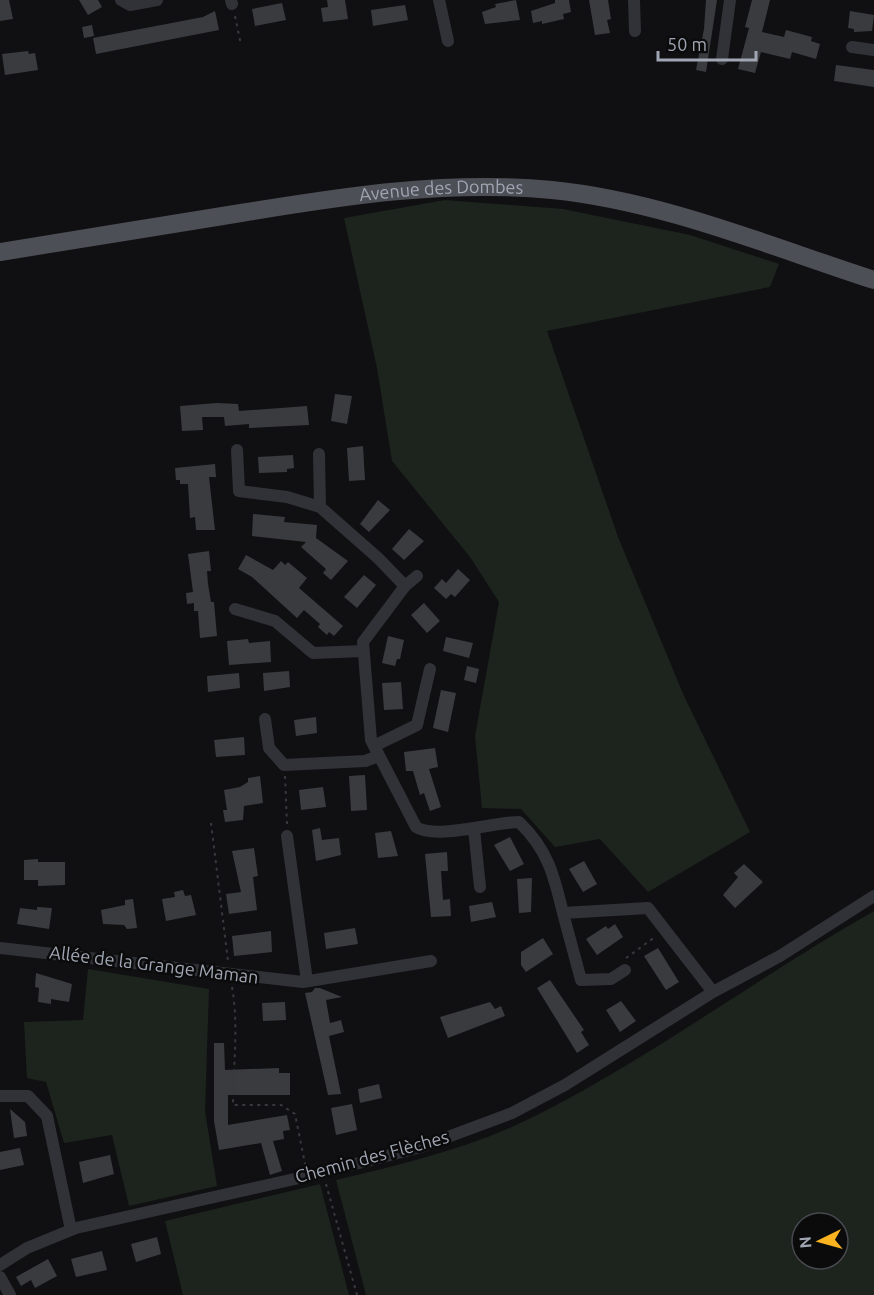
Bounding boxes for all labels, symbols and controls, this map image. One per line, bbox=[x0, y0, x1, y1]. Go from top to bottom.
scale bar bbox=[658, 24, 756, 62]
text: 50 m bbox=[667, 34, 707, 54]
street label: Avenue des Dombes bbox=[358, 176, 524, 204]
street label: Allée de la Grange Maman bbox=[48, 941, 260, 987]
street label: Chemin des Flèches bbox=[293, 1126, 451, 1186]
north arrow bbox=[790, 1211, 850, 1271]
text: N bbox=[796, 1236, 815, 1249]

